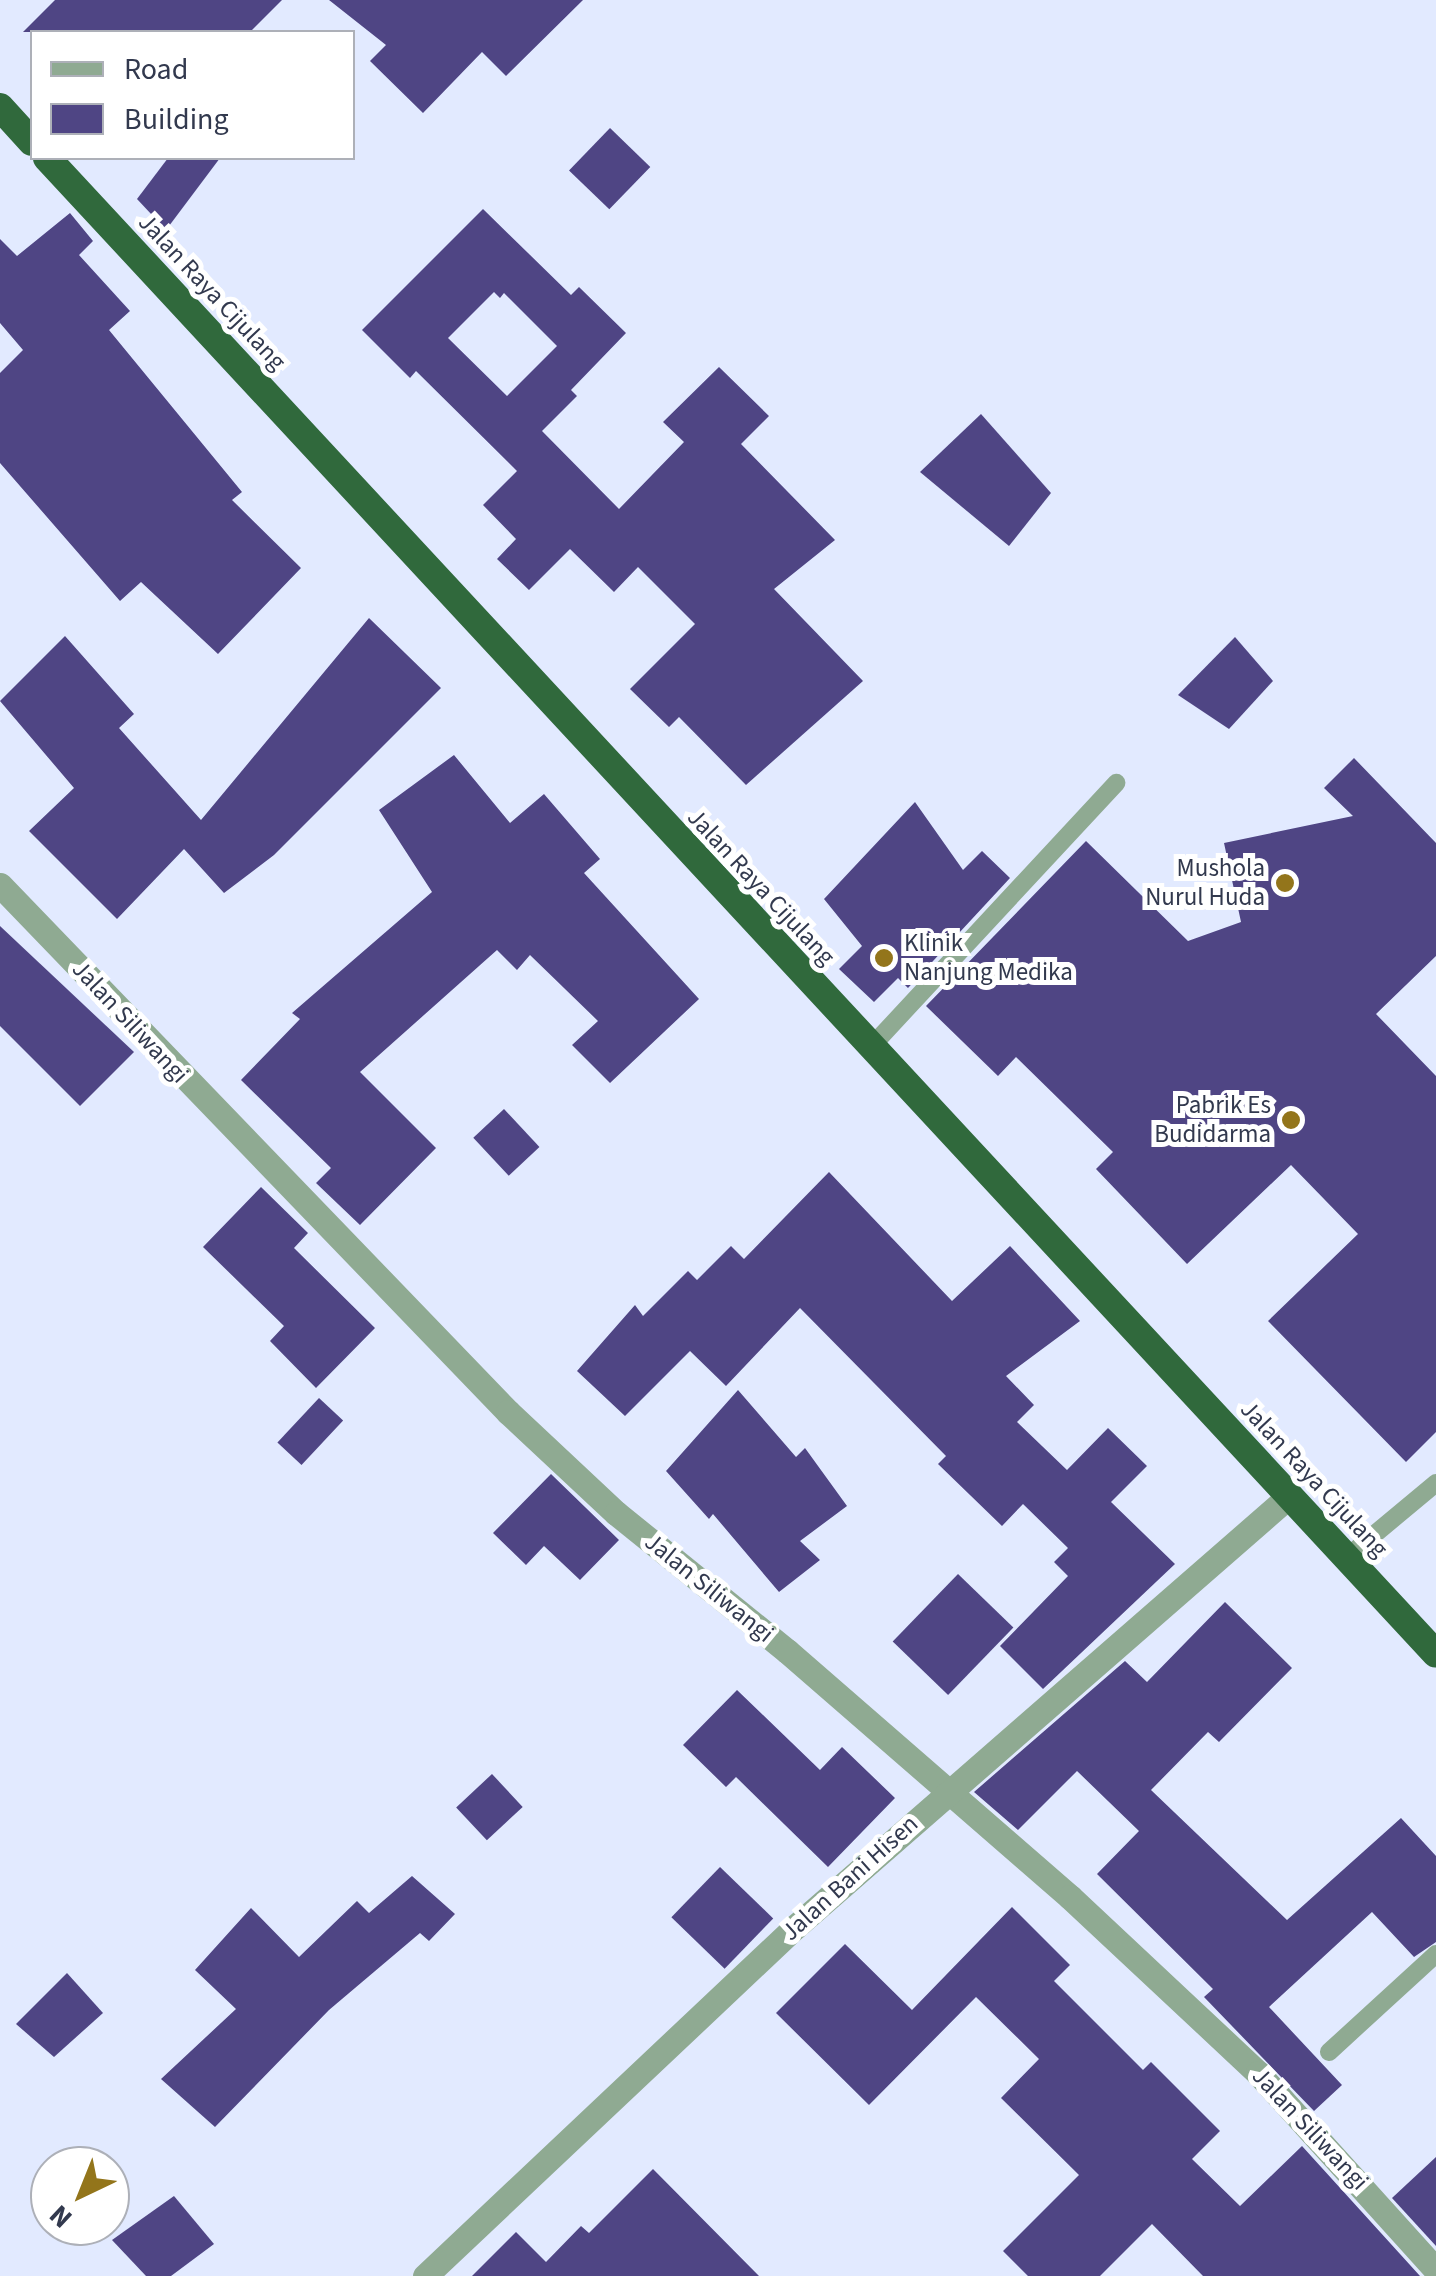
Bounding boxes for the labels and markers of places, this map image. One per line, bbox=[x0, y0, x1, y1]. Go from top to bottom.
place label: Mushola Nurul Huda bbox=[1145, 854, 1265, 913]
marker: Mushola Nurul Huda bbox=[1274, 872, 1296, 894]
place label: Klinik Nanjung Medika bbox=[904, 929, 1073, 988]
marker: Klinik Nanjung Medika bbox=[873, 947, 895, 969]
place label: Pabrik Es Budidarma bbox=[1154, 1091, 1271, 1150]
marker: Pabrik Es Budidarma bbox=[1280, 1109, 1302, 1131]

